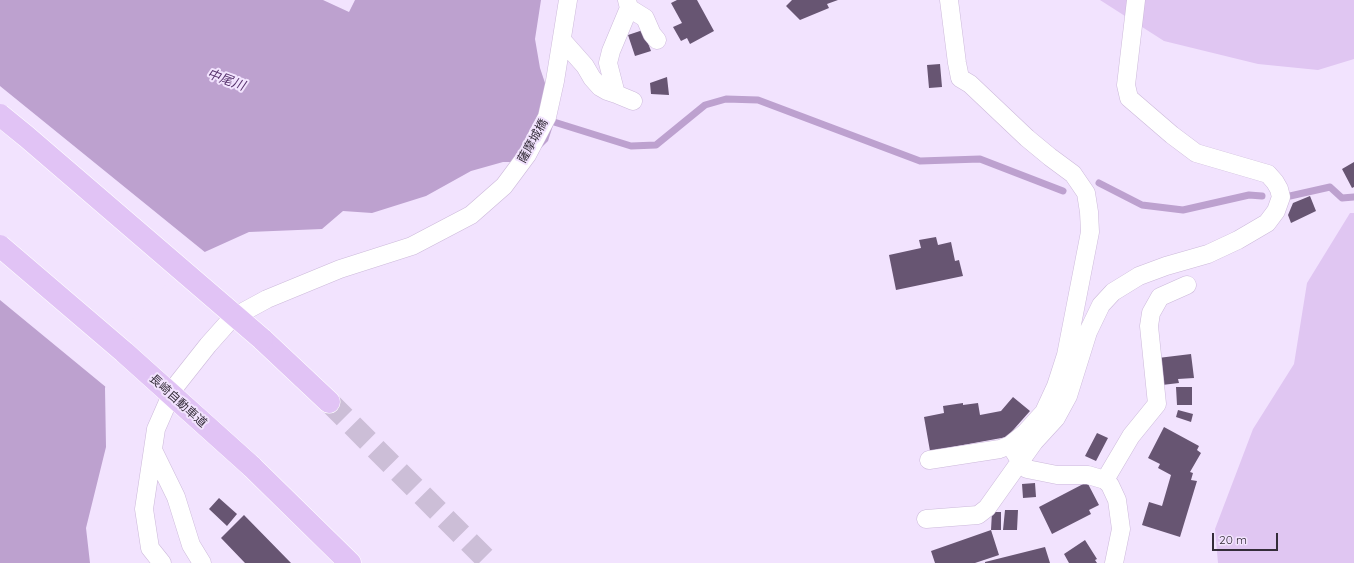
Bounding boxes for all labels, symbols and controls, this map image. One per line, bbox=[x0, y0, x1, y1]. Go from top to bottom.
water label: 中尾川 bbox=[205, 66, 247, 94]
street label: 薩摩城橋 bbox=[515, 117, 551, 165]
street label: 長崎自動車道 bbox=[146, 372, 210, 430]
scale bar bbox=[1214, 525, 1280, 551]
text: 20 m bbox=[1219, 532, 1247, 547]

